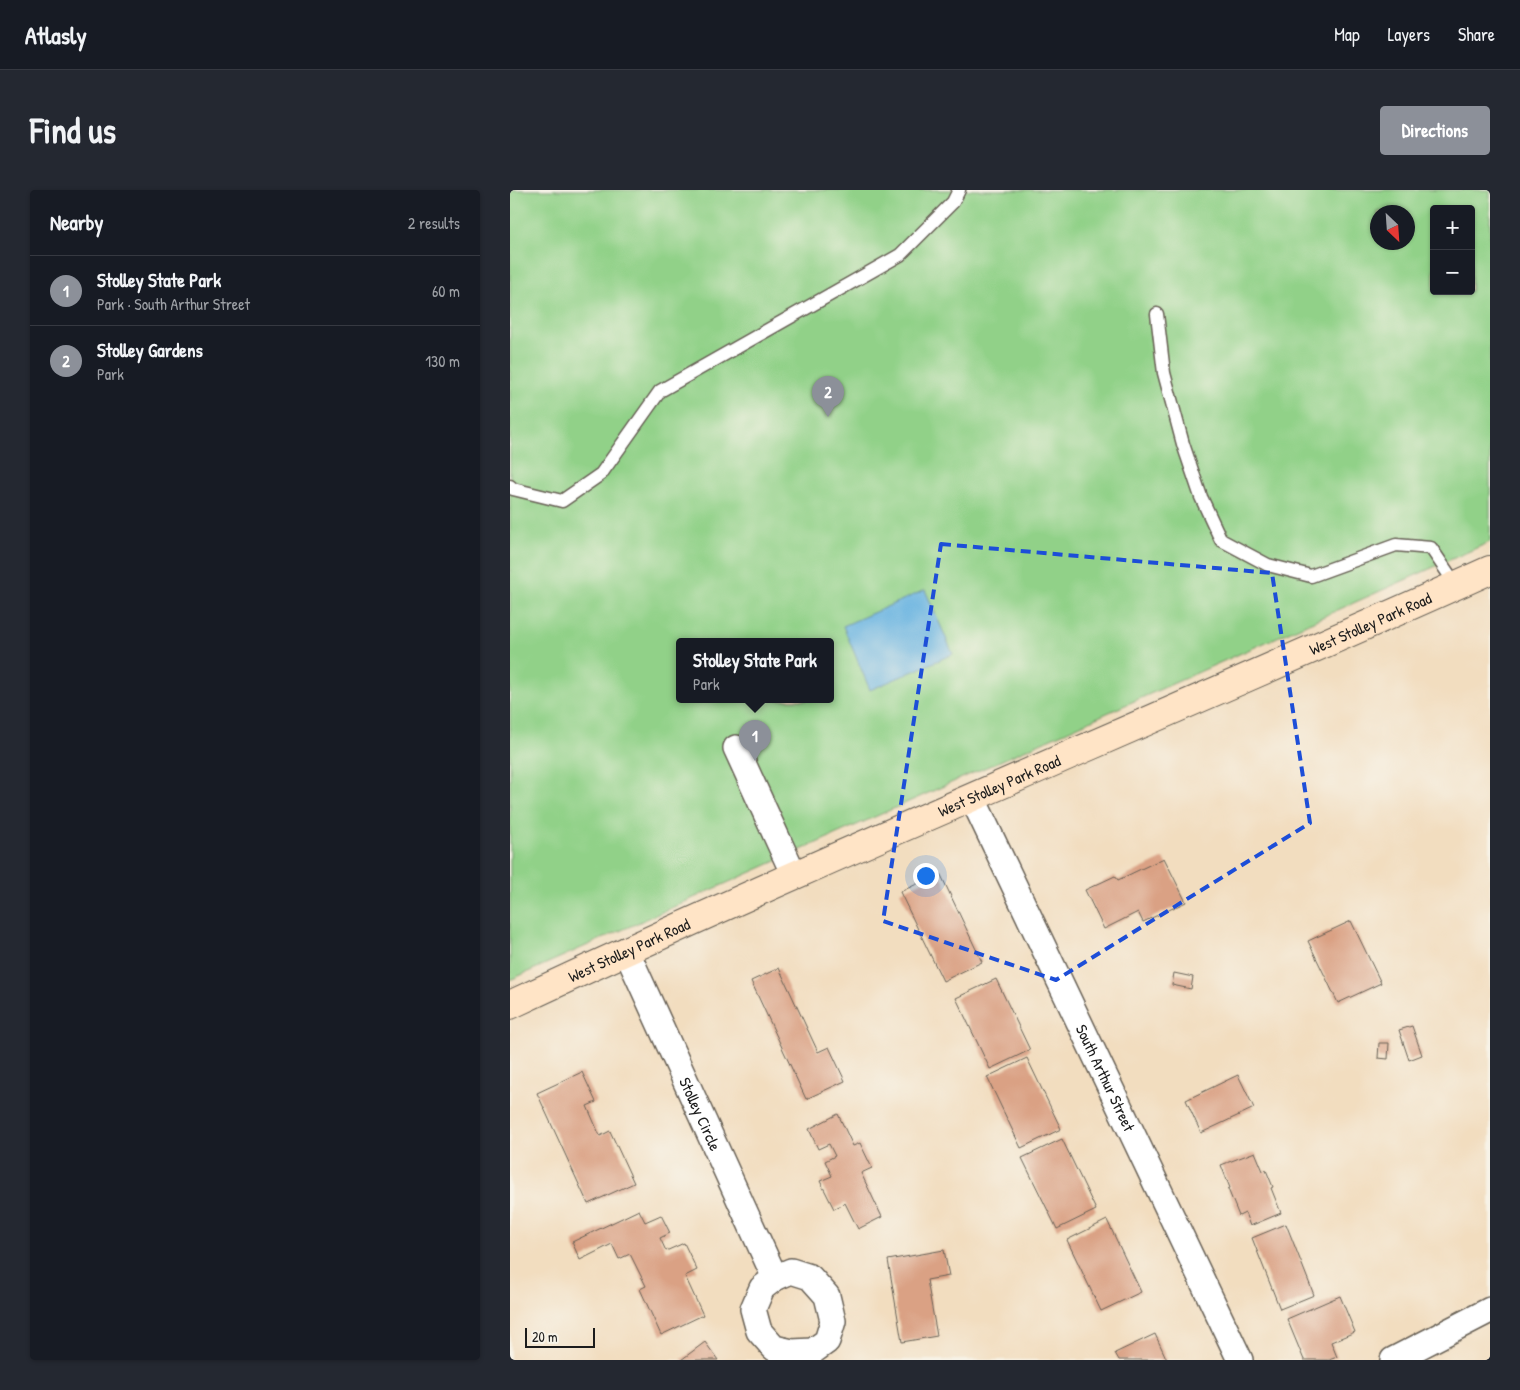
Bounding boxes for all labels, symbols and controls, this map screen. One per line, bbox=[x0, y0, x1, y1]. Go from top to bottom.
text: Atlasly bbox=[25, 19, 87, 51]
text: Map bbox=[1334, 22, 1360, 47]
text: Layers bbox=[1388, 22, 1430, 47]
text: Share bbox=[1458, 22, 1495, 47]
button: Directions bbox=[1380, 106, 1490, 155]
text: Find us bbox=[30, 107, 116, 154]
north arrow bbox=[1370, 205, 1415, 250]
map controls bbox=[1430, 205, 1475, 295]
button: + bbox=[1430, 205, 1475, 250]
text: Nearby bbox=[50, 208, 103, 237]
text: 2 results bbox=[408, 212, 460, 234]
button: − bbox=[1430, 250, 1475, 295]
text: Stolley State Park bbox=[97, 267, 221, 293]
text: 1 bbox=[63, 280, 69, 302]
text: 60 m bbox=[432, 280, 460, 302]
text: Park · South Arthur Street bbox=[97, 293, 250, 315]
text: Stolley Gardens bbox=[97, 337, 203, 363]
text: 2 bbox=[62, 350, 70, 372]
text: 130 m bbox=[425, 350, 460, 372]
text: Park bbox=[97, 363, 124, 385]
pin: 2 bbox=[812, 376, 844, 417]
street label: West Stolley Park Road bbox=[1306, 587, 1435, 660]
popup bbox=[676, 638, 834, 703]
text: Stolley State Park bbox=[693, 647, 817, 673]
text: Park bbox=[693, 673, 720, 695]
pin: 1 bbox=[739, 720, 771, 761]
street label: West Stolley Park Road bbox=[934, 749, 1064, 822]
your location bbox=[913, 863, 939, 889]
street label: West Stolley Park Road bbox=[565, 913, 693, 987]
street label: South Arthur Street bbox=[1071, 1021, 1141, 1135]
street label: Stolley Circle bbox=[674, 1074, 727, 1155]
scale bar bbox=[525, 1325, 595, 1348]
text: 20 m bbox=[532, 1327, 558, 1346]

